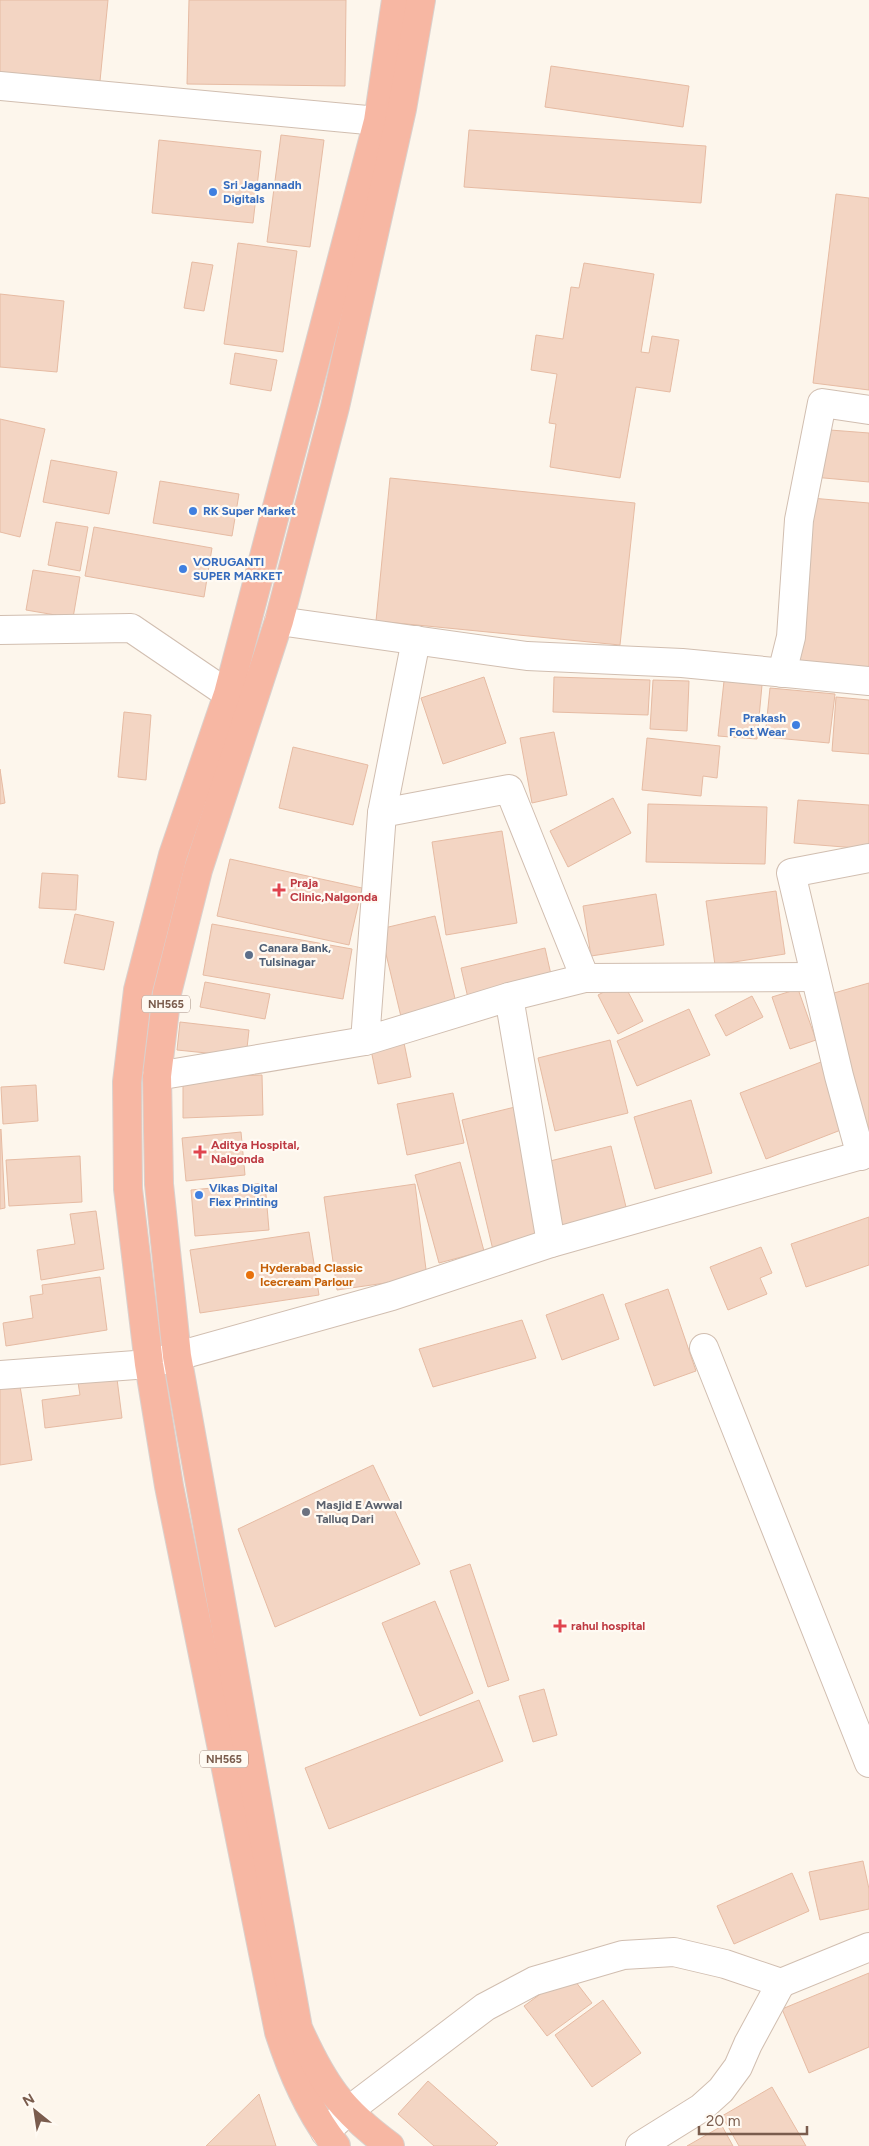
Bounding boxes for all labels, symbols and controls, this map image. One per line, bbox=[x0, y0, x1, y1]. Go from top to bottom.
place label: Sri Jagannadh Digitals bbox=[223, 178, 302, 206]
marker: Sri Jagannadh Digitals bbox=[207, 186, 219, 198]
place label: RK Super Market bbox=[203, 504, 296, 518]
marker: RK Super Market bbox=[187, 505, 199, 517]
place label: VORUGANTI SUPER MARKET bbox=[193, 555, 282, 583]
marker: VORUGANTI SUPER MARKET bbox=[177, 563, 189, 575]
place label: Prakash Foot Wear bbox=[729, 711, 786, 739]
marker: Prakash Foot Wear bbox=[790, 719, 802, 731]
place label: Praja Clinic,Nalgonda bbox=[290, 876, 378, 904]
marker: Praja Clinic,Nalgonda bbox=[272, 883, 286, 897]
place label: Canara Bank, Tulsinagar bbox=[259, 941, 331, 969]
marker: Canara Bank, Tulsinagar bbox=[243, 949, 255, 961]
road number: NH565 bbox=[142, 996, 190, 1012]
place label: Aditya Hospital, Nalgonda bbox=[211, 1138, 300, 1166]
marker: Aditya Hospital, Nalgonda bbox=[193, 1145, 207, 1159]
place label: Vikas Digital Flex Printing bbox=[209, 1181, 278, 1209]
marker: Vikas Digital Flex Printing bbox=[193, 1189, 205, 1201]
place label: Hyderabad Classic Icecream Parlour bbox=[260, 1261, 363, 1289]
marker: Hyderabad Classic Icecream Parlour bbox=[244, 1269, 256, 1281]
place label: Masjid E Awwal Talluq Dari bbox=[316, 1498, 402, 1526]
marker: Masjid E Awwal Talluq Dari bbox=[300, 1506, 312, 1518]
marker: rahul hospital bbox=[553, 1619, 567, 1633]
place label: rahul hospital bbox=[571, 1619, 645, 1633]
road number: NH565 bbox=[200, 1750, 248, 1768]
north arrow bbox=[10, 2086, 60, 2136]
text: N bbox=[20, 2090, 38, 2110]
scale bar bbox=[699, 2104, 806, 2136]
text: 20 m bbox=[706, 2112, 740, 2130]

